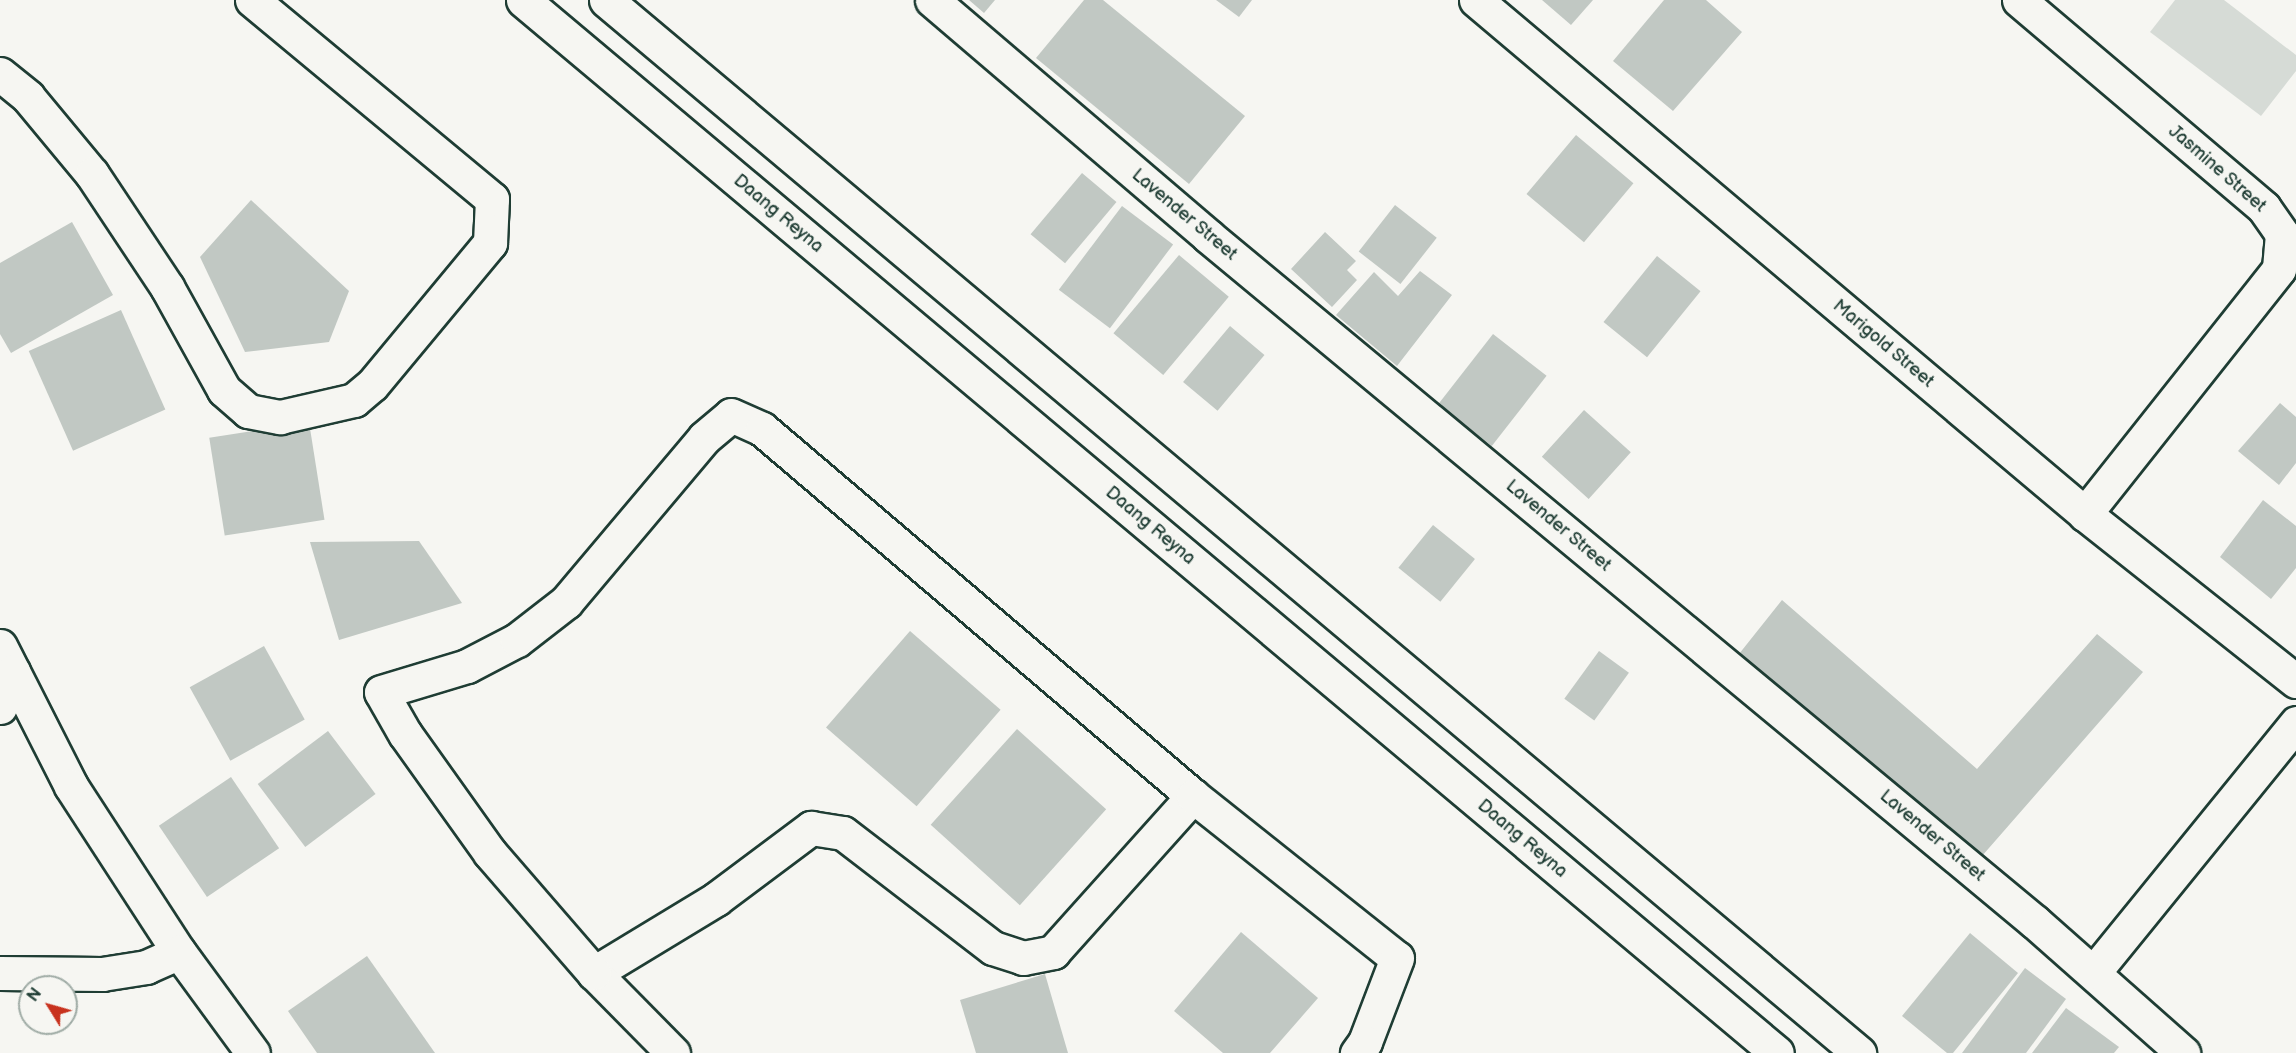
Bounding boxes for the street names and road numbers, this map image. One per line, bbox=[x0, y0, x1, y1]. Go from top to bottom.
street label: Jasmine Street bbox=[2164, 121, 2270, 217]
street label: Lavender Street bbox=[1127, 165, 1241, 265]
street label: Daang Reyna bbox=[729, 170, 827, 258]
street label: Marigold Street bbox=[1828, 295, 1938, 393]
street label: Lavender Street bbox=[1501, 476, 1615, 576]
street label: Daang Reyna bbox=[1101, 482, 1199, 570]
street label: Lavender Street bbox=[1875, 786, 1989, 886]
street label: Daang Reyna bbox=[1473, 795, 1571, 883]

